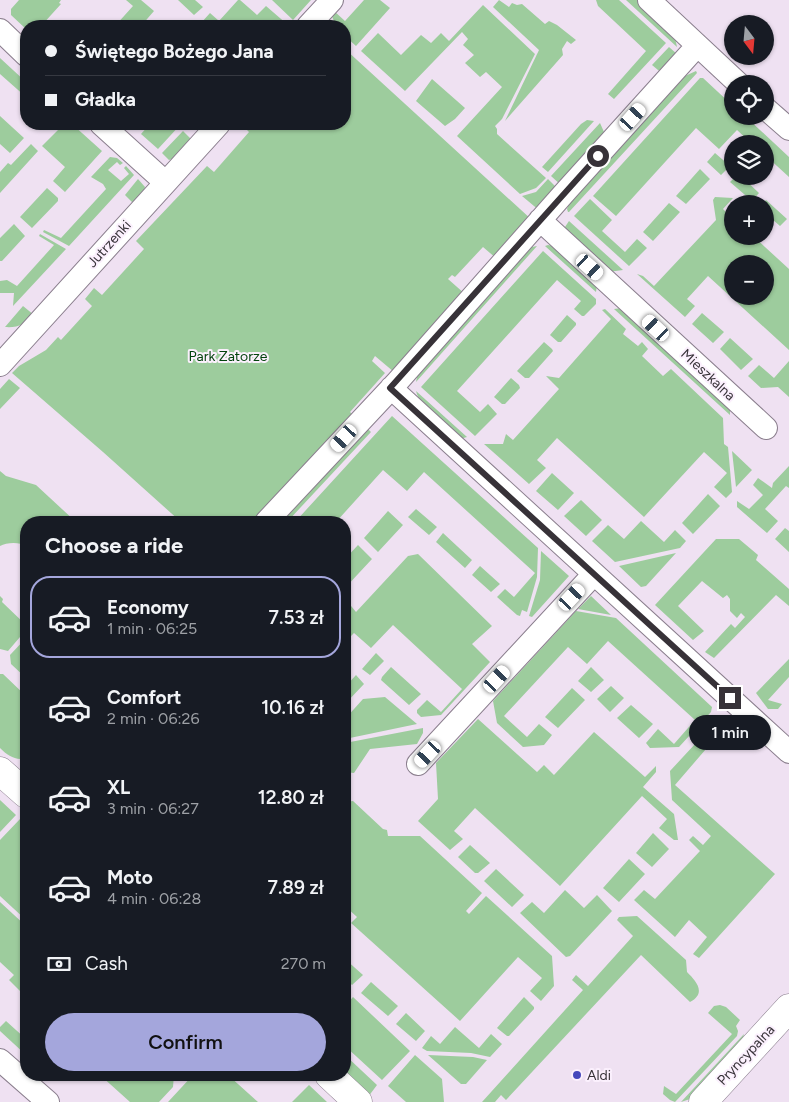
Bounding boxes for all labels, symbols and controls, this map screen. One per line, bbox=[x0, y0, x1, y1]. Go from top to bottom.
north arrow bbox=[724, 15, 774, 65]
map controls bbox=[724, 15, 774, 305]
text: Świętego Bożego Jana bbox=[75, 40, 274, 63]
button: locate bbox=[724, 75, 774, 125]
text: Gładka bbox=[75, 88, 136, 111]
car bbox=[617, 101, 648, 133]
button: layers bbox=[724, 135, 774, 185]
route start bbox=[587, 145, 609, 167]
button: + bbox=[724, 195, 774, 245]
street label: Jutrzenki bbox=[83, 217, 135, 271]
car bbox=[573, 251, 606, 283]
button: − bbox=[724, 255, 774, 305]
car bbox=[639, 312, 672, 344]
street label: Mieszkalna bbox=[677, 346, 739, 404]
park label: Park Zatorze bbox=[189, 348, 268, 365]
car bbox=[328, 422, 359, 454]
text: Choose a ride bbox=[45, 532, 183, 559]
car bbox=[556, 581, 587, 613]
icon: car bbox=[47, 595, 92, 640]
text: Economy bbox=[107, 596, 189, 619]
text: 7.53 zł bbox=[269, 606, 324, 629]
text: 1 min · 06:25 bbox=[107, 619, 197, 638]
car bbox=[481, 663, 512, 695]
icon: car bbox=[47, 685, 92, 730]
text: Comfort bbox=[107, 686, 182, 709]
route end bbox=[719, 687, 741, 709]
text: 10.16 zł bbox=[261, 696, 324, 719]
text: 2 min · 06:26 bbox=[107, 709, 199, 728]
callout: 1 min bbox=[689, 716, 771, 750]
text: 1 min bbox=[711, 723, 749, 742]
car bbox=[412, 738, 443, 770]
icon: car bbox=[47, 775, 92, 820]
text: XL bbox=[107, 776, 130, 799]
text: 12.80 zł bbox=[258, 786, 324, 809]
text: 3 min · 06:27 bbox=[107, 799, 199, 818]
icon: car bbox=[47, 865, 92, 910]
text: Moto bbox=[107, 866, 153, 889]
text: 7.89 zł bbox=[267, 876, 324, 899]
text: 4 min · 06:28 bbox=[107, 889, 201, 908]
icon: cash bbox=[45, 950, 73, 978]
text: Cash bbox=[85, 952, 128, 975]
text: 270 m bbox=[281, 954, 326, 973]
button: Confirm bbox=[45, 1013, 326, 1071]
street label: Pryncypalna bbox=[714, 1021, 778, 1089]
place label: Aldi bbox=[587, 1067, 611, 1084]
marker: Aldi bbox=[571, 1069, 583, 1081]

